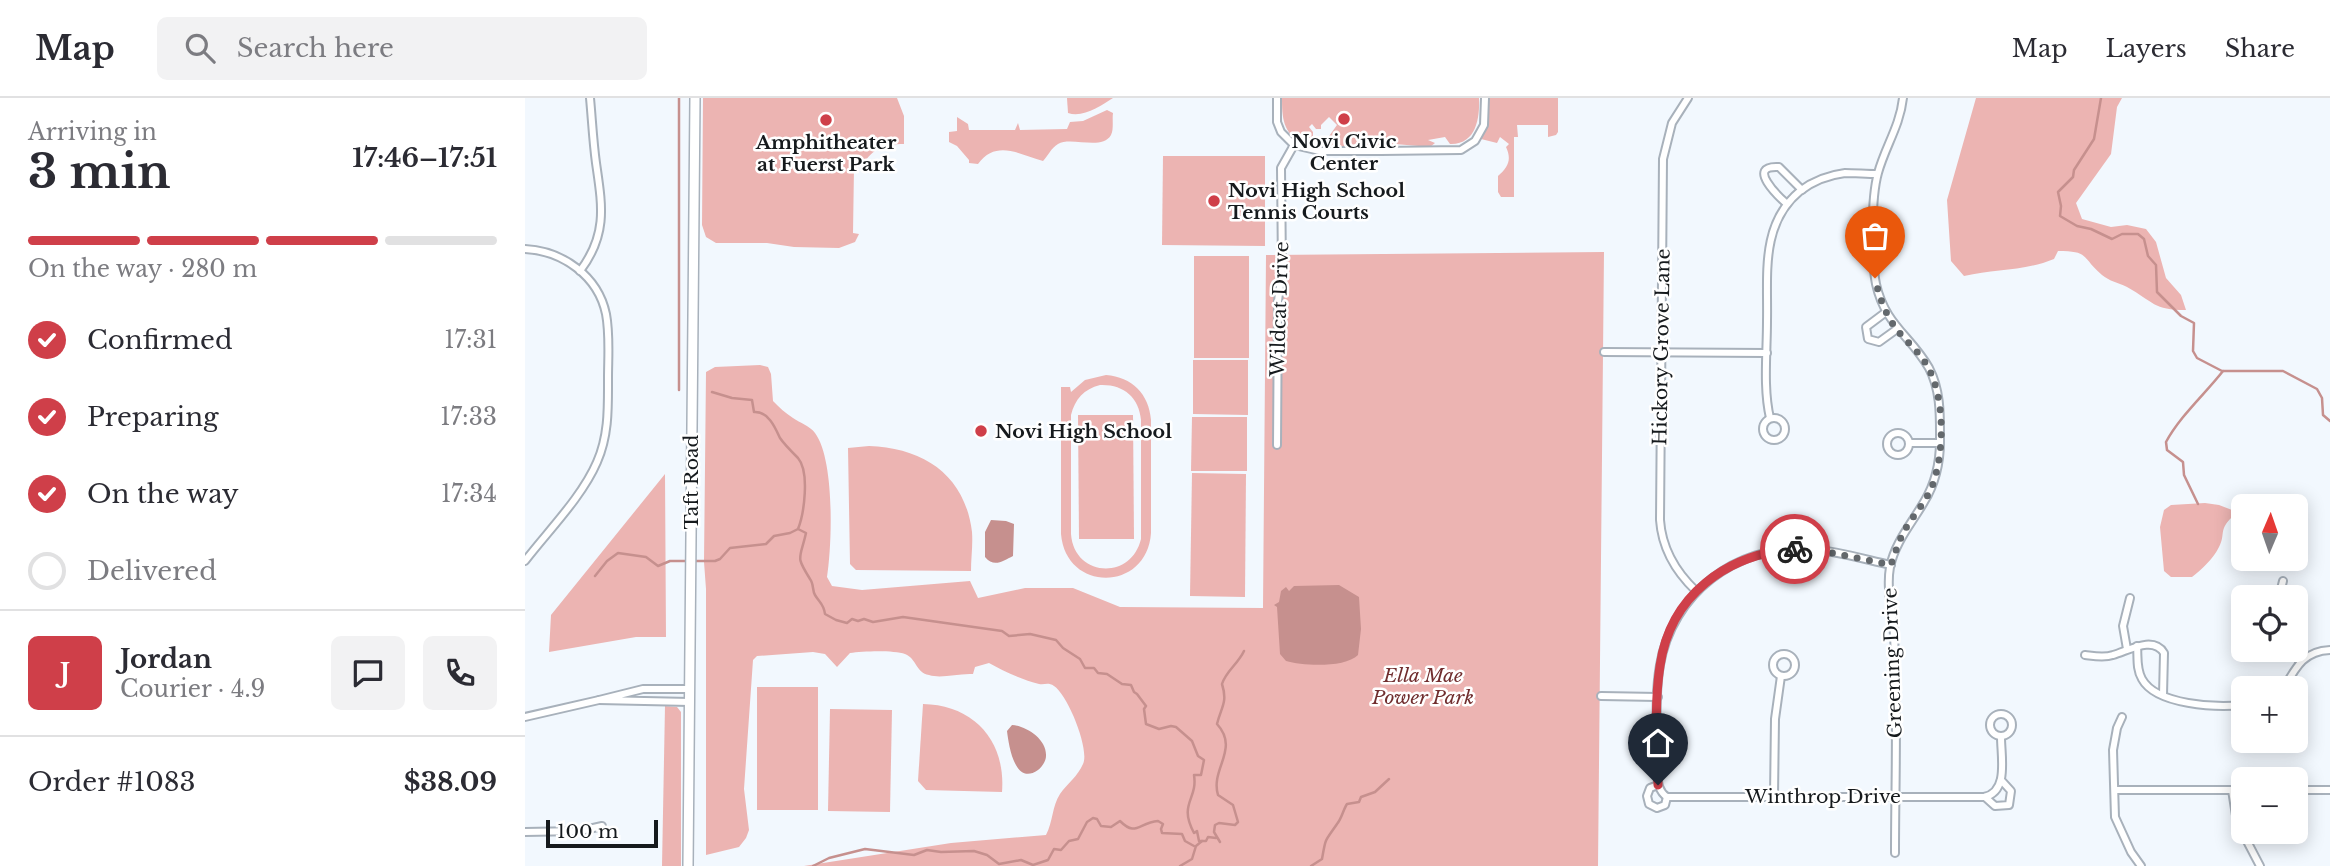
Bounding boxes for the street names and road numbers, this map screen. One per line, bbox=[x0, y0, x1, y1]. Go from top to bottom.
street label: Wildcat Drive bbox=[1266, 241, 1293, 378]
street label: Hickory Grove Lane bbox=[1648, 248, 1675, 446]
street label: Taft Road bbox=[680, 434, 703, 529]
street label: Greening Drive bbox=[1878, 587, 1907, 739]
street label: Winthrop Drive bbox=[1744, 785, 1901, 808]

